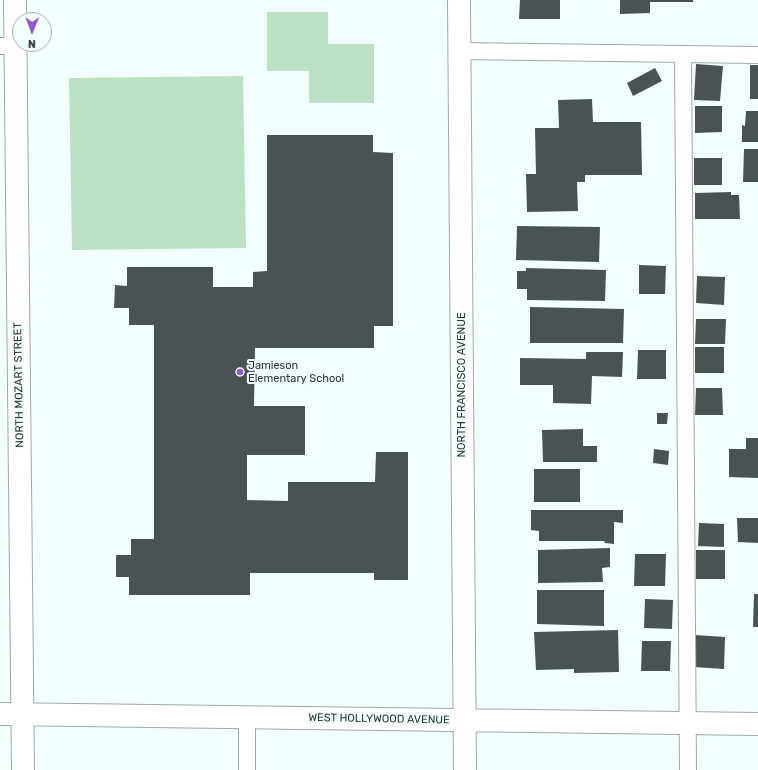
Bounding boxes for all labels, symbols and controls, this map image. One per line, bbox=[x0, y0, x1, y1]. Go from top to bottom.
north arrow bbox=[12, 12, 52, 52]
text: N bbox=[28, 37, 36, 50]
street label: NORTH FRANCISCO AVENUE bbox=[455, 312, 469, 458]
street label: NORTH MOZART STREET bbox=[11, 322, 27, 448]
place label: Jamieson Elementary School bbox=[248, 359, 344, 385]
marker: Jamieson Elementary School bbox=[235, 367, 245, 377]
street label: WEST HOLLYWOOD AVENUE bbox=[308, 711, 450, 727]

